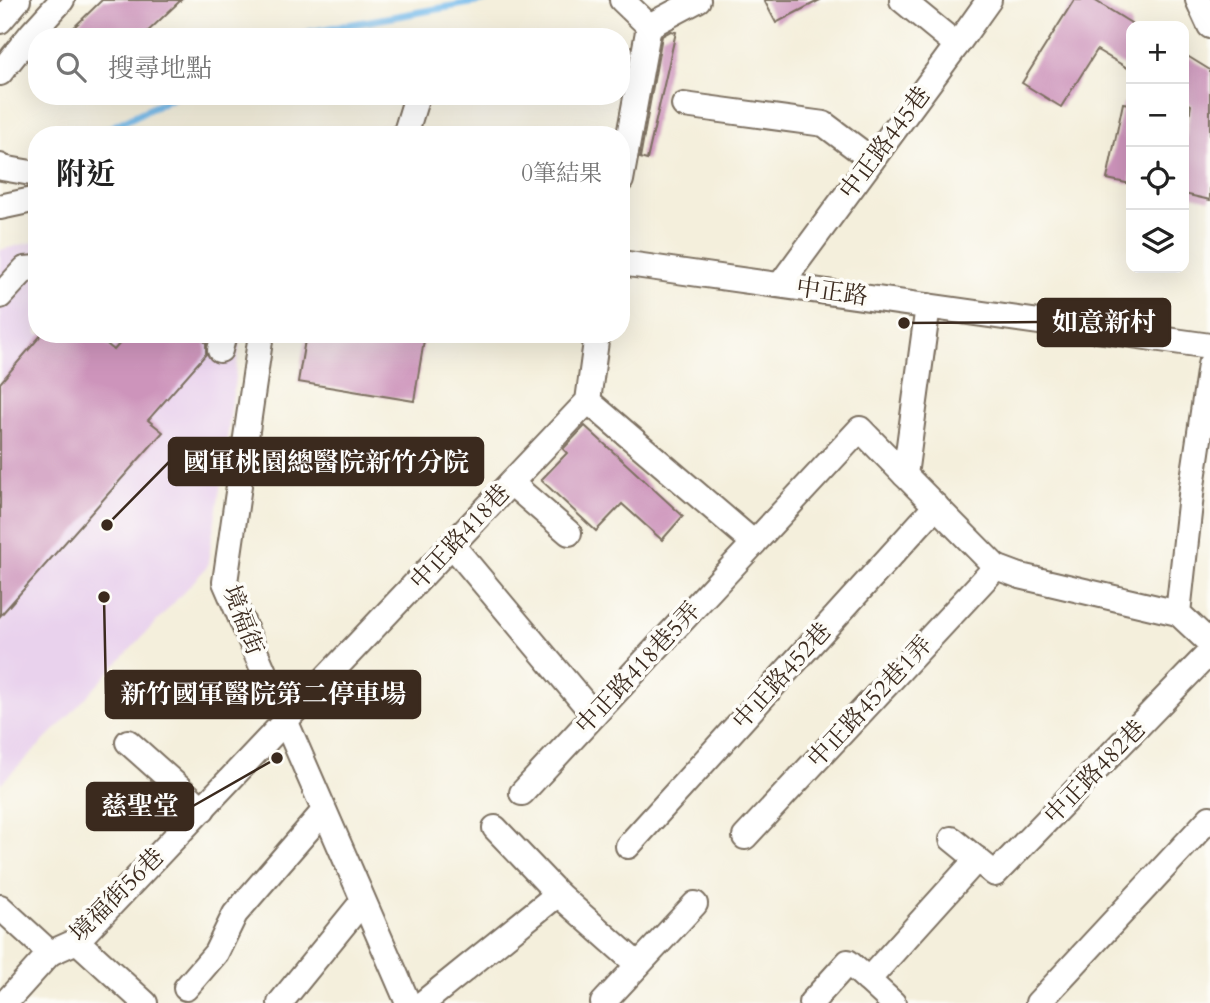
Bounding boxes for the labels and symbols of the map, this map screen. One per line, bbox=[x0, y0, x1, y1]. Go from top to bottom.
street label: 中正路445巷 bbox=[832, 80, 938, 206]
street label: 中正路 bbox=[794, 271, 870, 313]
callout: 如意新村 bbox=[1038, 299, 1170, 346]
text: 如意新村 bbox=[1052, 305, 1156, 340]
callout: 國軍桃園總醫院新竹分院 bbox=[169, 438, 483, 485]
text: 國軍桃園總醫院新竹分院 bbox=[183, 445, 469, 480]
street label: 中正路418巷 bbox=[403, 477, 517, 597]
street label: 境福街 bbox=[215, 580, 271, 660]
street label: 中正路418巷5弄 bbox=[568, 595, 708, 741]
street label: 中正路452巷 bbox=[725, 616, 839, 736]
street label: 中正路452巷1弄 bbox=[800, 629, 940, 775]
callout: 新竹國軍醫院第二停車場 bbox=[106, 671, 420, 718]
text: 新竹國軍醫院第二停車場 bbox=[120, 677, 406, 712]
street label: 中正路482巷 bbox=[1037, 713, 1153, 831]
callout: 慈聖堂 bbox=[87, 783, 193, 830]
text: 慈聖堂 bbox=[101, 789, 179, 824]
street label: 境福街56巷 bbox=[63, 841, 171, 949]

